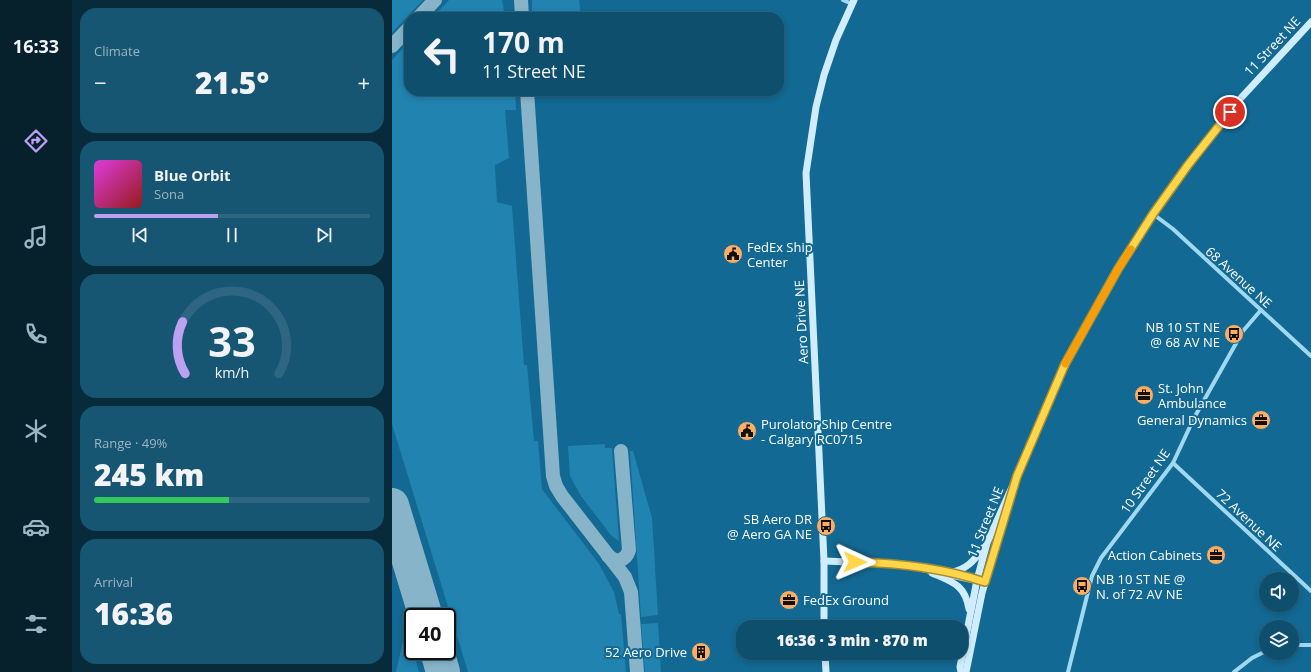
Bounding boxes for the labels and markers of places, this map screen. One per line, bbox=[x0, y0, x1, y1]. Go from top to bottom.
pin bbox=[1213, 95, 1247, 129]
place label: FedEx Ship Center bbox=[747, 238, 813, 271]
public building icon: FedEx Ship Center bbox=[722, 243, 744, 265]
place label: NB 10 ST NE @ 68 AV NE bbox=[1146, 318, 1220, 351]
bus stop icon: NB 10 ST NE @ 68 AV NE bbox=[1223, 323, 1245, 345]
place label: St. John Ambulance bbox=[1158, 379, 1226, 412]
office icon: St. John Ambulance bbox=[1133, 384, 1155, 406]
office icon: General Dynamics bbox=[1250, 409, 1272, 431]
place label: General Dynamics bbox=[1137, 411, 1247, 429]
place label: Purolator Ship Centre - Calgary RC0715 bbox=[761, 415, 892, 448]
public building icon: Purolator Ship Centre - Calgary RC0715 bbox=[736, 420, 758, 442]
place label: SB Aero DR @ Aero GA NE bbox=[727, 510, 812, 543]
bus stop icon: SB Aero DR @ Aero GA NE bbox=[815, 515, 837, 537]
office icon: Action Cabinets bbox=[1205, 544, 1227, 566]
place label: Action Cabinets bbox=[1108, 546, 1202, 564]
place label: NB 10 ST NE @ N. of 72 AV NE bbox=[1096, 570, 1186, 603]
bus stop icon: NB 10 ST NE @ N. of 72 AV NE bbox=[1071, 575, 1093, 597]
office icon: FedEx Ground bbox=[778, 589, 800, 611]
place label: FedEx Ground bbox=[803, 591, 889, 609]
building icon: 52 Aero Drive bbox=[690, 641, 712, 663]
place label: 52 Aero Drive bbox=[605, 643, 687, 661]

